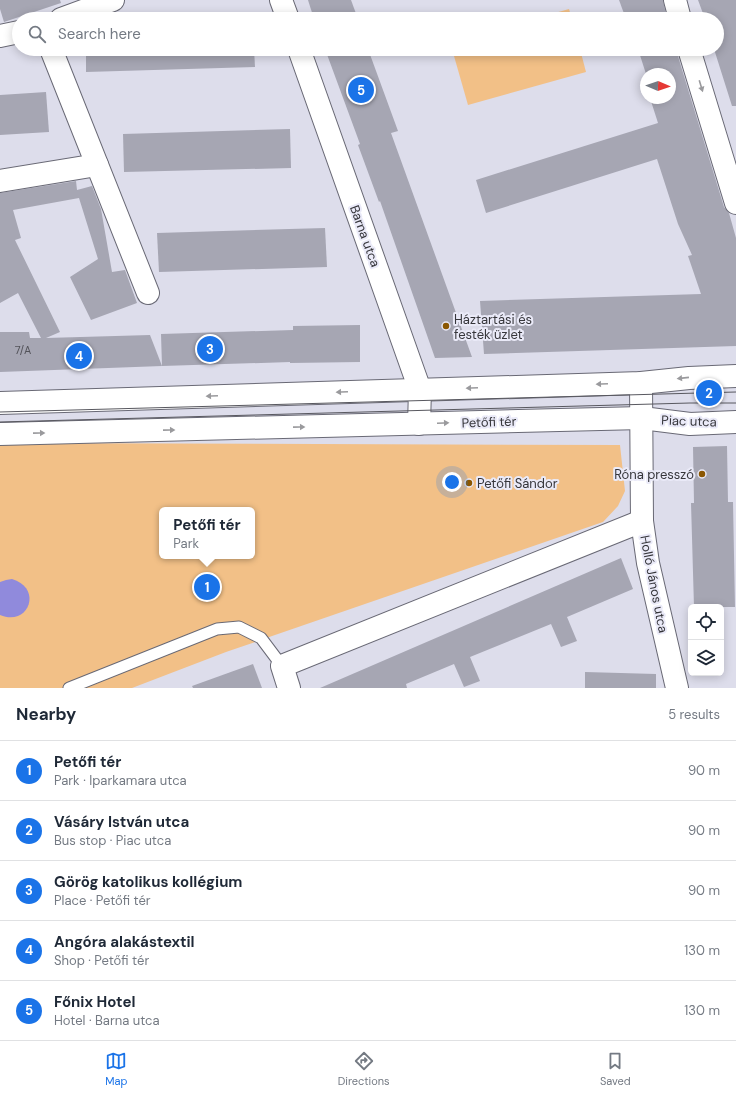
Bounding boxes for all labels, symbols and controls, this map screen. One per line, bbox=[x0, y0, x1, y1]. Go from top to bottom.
search box bbox=[12, 12, 724, 56]
icon: search bbox=[26, 23, 48, 45]
text: Search here bbox=[58, 24, 141, 44]
north arrow bbox=[640, 68, 676, 104]
pin: 5 bbox=[348, 75, 374, 105]
one-way arrow bbox=[698, 81, 704, 93]
street label: Barna utca bbox=[346, 203, 384, 269]
place label: Háztartási és festék üzlet bbox=[454, 311, 532, 343]
marker: Háztartási és festék üzlet bbox=[441, 321, 451, 331]
pin: 3 bbox=[197, 334, 223, 364]
pin: 4 bbox=[66, 341, 92, 371]
house number: 7/A bbox=[15, 343, 31, 357]
one-way arrow bbox=[677, 375, 689, 382]
pin: 2 bbox=[696, 378, 722, 408]
one-way arrow bbox=[595, 381, 608, 387]
one-way arrow bbox=[465, 385, 478, 391]
one-way arrow bbox=[335, 389, 348, 395]
one-way arrow bbox=[206, 393, 218, 400]
street label: Piac utca bbox=[661, 412, 717, 430]
street label: Petőfi tér bbox=[461, 413, 517, 431]
one-way arrow bbox=[437, 420, 449, 427]
one-way arrow bbox=[293, 424, 306, 430]
one-way arrow bbox=[163, 427, 176, 433]
one-way arrow bbox=[33, 430, 46, 436]
place label: Róna presszó bbox=[614, 466, 694, 483]
marker: Róna presszó bbox=[697, 469, 707, 479]
your location bbox=[442, 472, 462, 492]
place label: Petőfi Sándor bbox=[477, 475, 558, 492]
marker: Petőfi Sándor bbox=[464, 478, 474, 488]
popup bbox=[159, 507, 255, 559]
text: Petőfi tér bbox=[173, 515, 241, 535]
street label: Holló János utca bbox=[636, 534, 672, 634]
text: Park bbox=[173, 535, 199, 552]
pin: 1 bbox=[194, 572, 220, 602]
map controls bbox=[688, 604, 724, 676]
button: locate bbox=[688, 604, 724, 640]
button: layers bbox=[688, 640, 724, 676]
text: Nearby bbox=[16, 703, 76, 725]
text: 5 results bbox=[668, 706, 720, 723]
text: Petőfi tér bbox=[54, 752, 121, 772]
text: 1 bbox=[27, 762, 31, 779]
text: 90 m bbox=[688, 762, 720, 779]
text: Park · Iparkamara utca bbox=[54, 772, 187, 789]
text: Vásáry István utca bbox=[54, 812, 189, 832]
text: 2 bbox=[25, 822, 33, 839]
text: 90 m bbox=[688, 822, 720, 839]
text: Bus stop · Piac utca bbox=[54, 832, 171, 849]
text: Görög katolikus kollégium bbox=[54, 872, 242, 892]
text: 3 bbox=[25, 882, 33, 899]
text: 90 m bbox=[688, 882, 720, 899]
text: Place · Petőfi tér bbox=[54, 892, 151, 909]
text: Angóra alakástextil bbox=[54, 932, 195, 952]
text: 4 bbox=[25, 942, 33, 959]
text: 130 m bbox=[684, 942, 720, 959]
text: Shop · Petőfi tér bbox=[54, 952, 149, 969]
text: Főnix Hotel bbox=[54, 992, 135, 1012]
text: 5 bbox=[25, 1002, 33, 1019]
text: 130 m bbox=[684, 1002, 720, 1019]
text: Hotel · Barna utca bbox=[54, 1012, 160, 1029]
tab: Map bbox=[105, 1050, 127, 1088]
tab: Directions bbox=[338, 1050, 390, 1088]
tab: Saved bbox=[600, 1050, 631, 1088]

